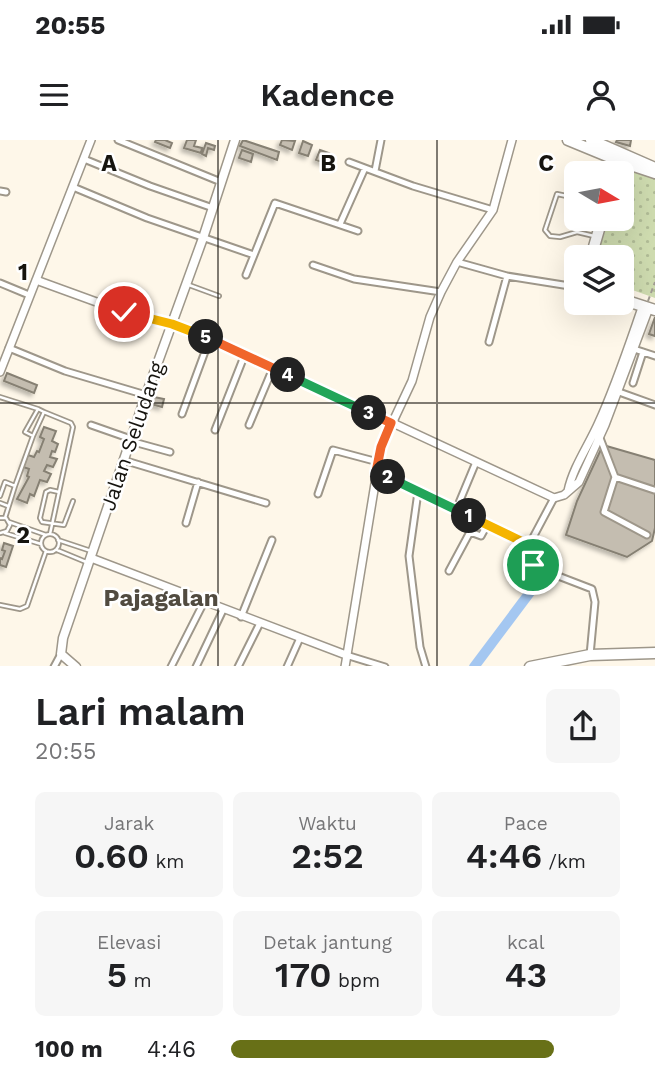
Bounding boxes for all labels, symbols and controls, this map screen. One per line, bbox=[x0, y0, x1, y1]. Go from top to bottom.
text: 20:55 bbox=[35, 10, 105, 40]
icon: menu bbox=[35, 76, 73, 114]
text: Kadence bbox=[260, 76, 395, 114]
icon: person bbox=[582, 76, 620, 114]
text: A bbox=[101, 150, 117, 177]
text: B bbox=[320, 150, 336, 177]
text: C bbox=[538, 150, 554, 177]
north arrow bbox=[564, 161, 634, 231]
map controls bbox=[564, 161, 634, 315]
button: layers bbox=[564, 245, 634, 315]
text: 1 bbox=[18, 259, 28, 286]
pin bbox=[94, 282, 154, 342]
icon: check bbox=[105, 293, 143, 331]
pin: 5 bbox=[188, 320, 224, 354]
text: 5 bbox=[200, 325, 211, 348]
street label: Jalan Seludang bbox=[95, 357, 169, 514]
pin: 4 bbox=[270, 358, 306, 392]
text: 4 bbox=[281, 363, 294, 386]
pin: 3 bbox=[352, 396, 386, 430]
text: 3 bbox=[363, 401, 374, 424]
pin: 2 bbox=[370, 460, 406, 494]
text: 2 bbox=[382, 465, 393, 488]
pin: 1 bbox=[452, 498, 486, 534]
text: 1 bbox=[464, 504, 473, 527]
text: 2 bbox=[16, 522, 30, 549]
pin bbox=[503, 535, 563, 595]
icon: arrive bbox=[514, 546, 552, 584]
district label: Pajagalan bbox=[103, 584, 219, 612]
button: share bbox=[546, 689, 620, 763]
text: Lari malam bbox=[35, 690, 246, 734]
text: 20:55 bbox=[35, 738, 96, 765]
text: Jarak bbox=[104, 812, 154, 835]
text: Waktu bbox=[298, 812, 357, 835]
text: Pace bbox=[504, 812, 548, 835]
text: 0.60 bbox=[74, 835, 149, 877]
text: 2:52 bbox=[291, 835, 364, 877]
text: 4:46 bbox=[466, 835, 542, 877]
text: km bbox=[149, 850, 184, 873]
text: /km bbox=[542, 850, 586, 873]
text: Elevasi bbox=[97, 931, 161, 954]
text: Detak jantung bbox=[263, 931, 392, 954]
text: kcal bbox=[507, 931, 545, 954]
text: 5 bbox=[107, 954, 127, 996]
text: 170 bbox=[275, 954, 332, 996]
text: 43 bbox=[504, 954, 547, 996]
text: m bbox=[127, 969, 152, 992]
text: bpm bbox=[332, 969, 380, 992]
text: 100 m bbox=[35, 1036, 103, 1063]
text: 4:46 bbox=[147, 1036, 196, 1063]

